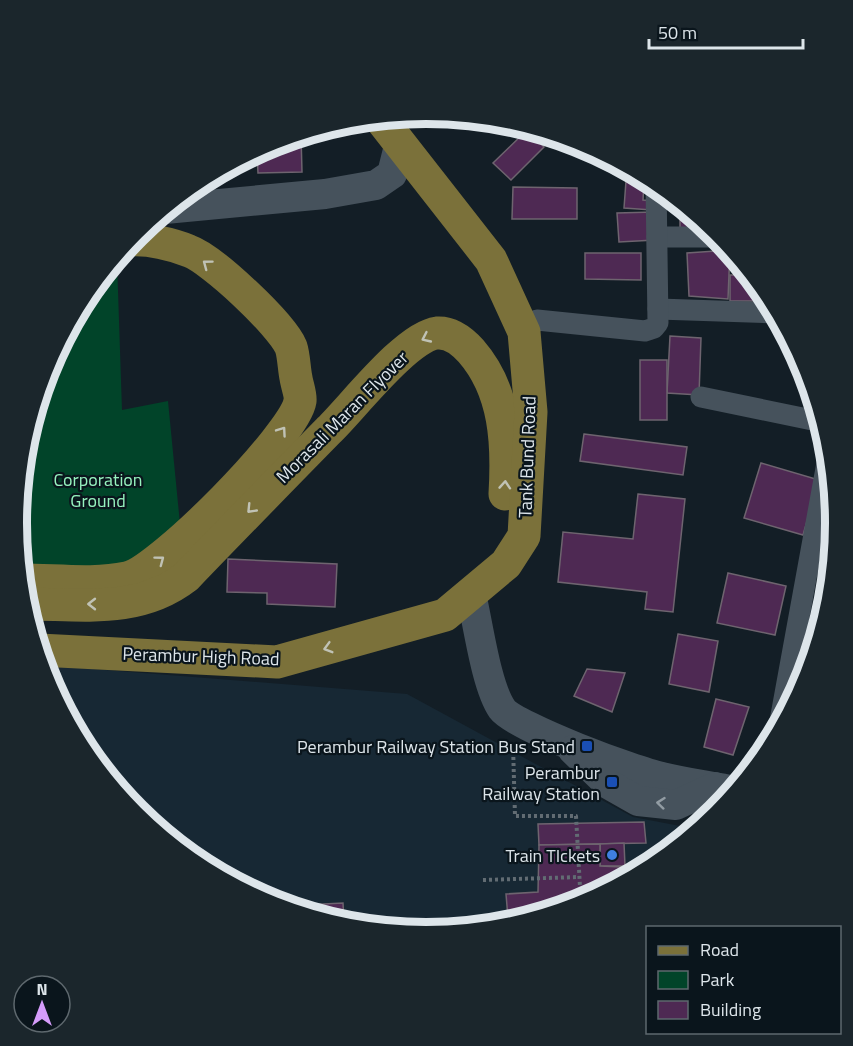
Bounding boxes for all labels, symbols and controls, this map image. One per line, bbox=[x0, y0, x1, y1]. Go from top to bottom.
scale bar bbox=[649, 12, 804, 50]
text: 50 m bbox=[658, 19, 697, 46]
one-way arrow bbox=[203, 260, 214, 271]
one-way arrow bbox=[421, 331, 432, 343]
street label: Morasali Maran Flyover bbox=[270, 345, 414, 489]
street label: Tank Bund Road bbox=[511, 396, 543, 518]
one-way arrow bbox=[275, 427, 286, 438]
park label: Corporation Ground bbox=[53, 466, 143, 514]
one-way arrow bbox=[499, 480, 512, 489]
one-way arrow bbox=[248, 502, 259, 513]
one-way arrow bbox=[153, 557, 164, 568]
one-way arrow bbox=[88, 598, 97, 610]
street label: Perambur High Road bbox=[122, 640, 280, 672]
one-way arrow bbox=[323, 640, 333, 653]
place label: Perambur Railway Station Bus Stand bbox=[297, 733, 575, 760]
marker: Perambur Railway Station Bus Stand bbox=[580, 739, 594, 753]
place label: Perambur Railway Station bbox=[482, 759, 600, 807]
marker: Perambur Railway Station bbox=[605, 775, 619, 789]
one-way arrow bbox=[656, 797, 665, 810]
place label: Train TIckets bbox=[506, 842, 600, 869]
marker: Train TIckets bbox=[605, 848, 619, 862]
legend bbox=[646, 926, 841, 1034]
text: Road bbox=[700, 936, 739, 963]
text: Park bbox=[700, 966, 735, 993]
north arrow bbox=[12, 974, 72, 1034]
text: N bbox=[36, 977, 48, 1001]
text: Building bbox=[700, 996, 761, 1023]

